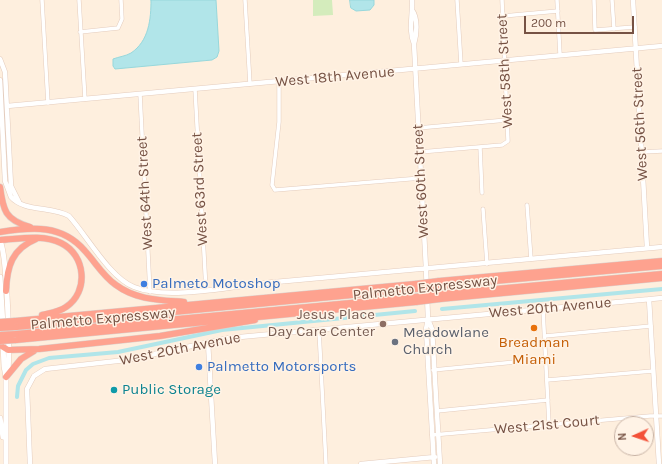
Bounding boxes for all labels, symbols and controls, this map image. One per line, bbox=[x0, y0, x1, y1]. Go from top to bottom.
scale bar bbox=[526, 8, 636, 34]
street label: West 58th Street bbox=[493, 13, 517, 129]
text: 200 m bbox=[531, 16, 566, 30]
street label: West 18th Avenue bbox=[275, 63, 395, 91]
street label: West 56th Street bbox=[628, 67, 652, 181]
street label: West 60th Street bbox=[409, 123, 433, 239]
street label: West 63rd Street bbox=[188, 132, 212, 246]
street label: West 64th Street bbox=[133, 136, 157, 250]
street label: Palmetto Expressway bbox=[352, 271, 498, 305]
place label: Palmeto Motoshop bbox=[152, 275, 281, 293]
marker: Palmeto Motoshop bbox=[139, 279, 149, 289]
street label: West 20th Avenue bbox=[488, 294, 612, 322]
street label: Palmetto Expressway bbox=[30, 304, 176, 334]
place label: Jesus Place Day Care Center bbox=[267, 306, 375, 341]
marker: Jesus Place Day Care Center bbox=[378, 319, 388, 329]
marker: Breadman Miami bbox=[529, 323, 539, 333]
place label: Meadowlane Church bbox=[403, 324, 489, 359]
street label: West 20th Avenue bbox=[118, 328, 242, 370]
place label: Breadman Miami bbox=[499, 334, 569, 369]
marker: Meadowlane Church bbox=[390, 337, 400, 347]
place label: Palmetto Motorsports bbox=[207, 358, 356, 376]
marker: Palmetto Motorsports bbox=[194, 362, 204, 372]
place label: Public Storage bbox=[122, 381, 221, 399]
marker: Public Storage bbox=[109, 385, 119, 395]
street label: West 21st Court bbox=[493, 411, 601, 439]
north arrow bbox=[614, 416, 654, 456]
text: N bbox=[616, 432, 629, 441]

